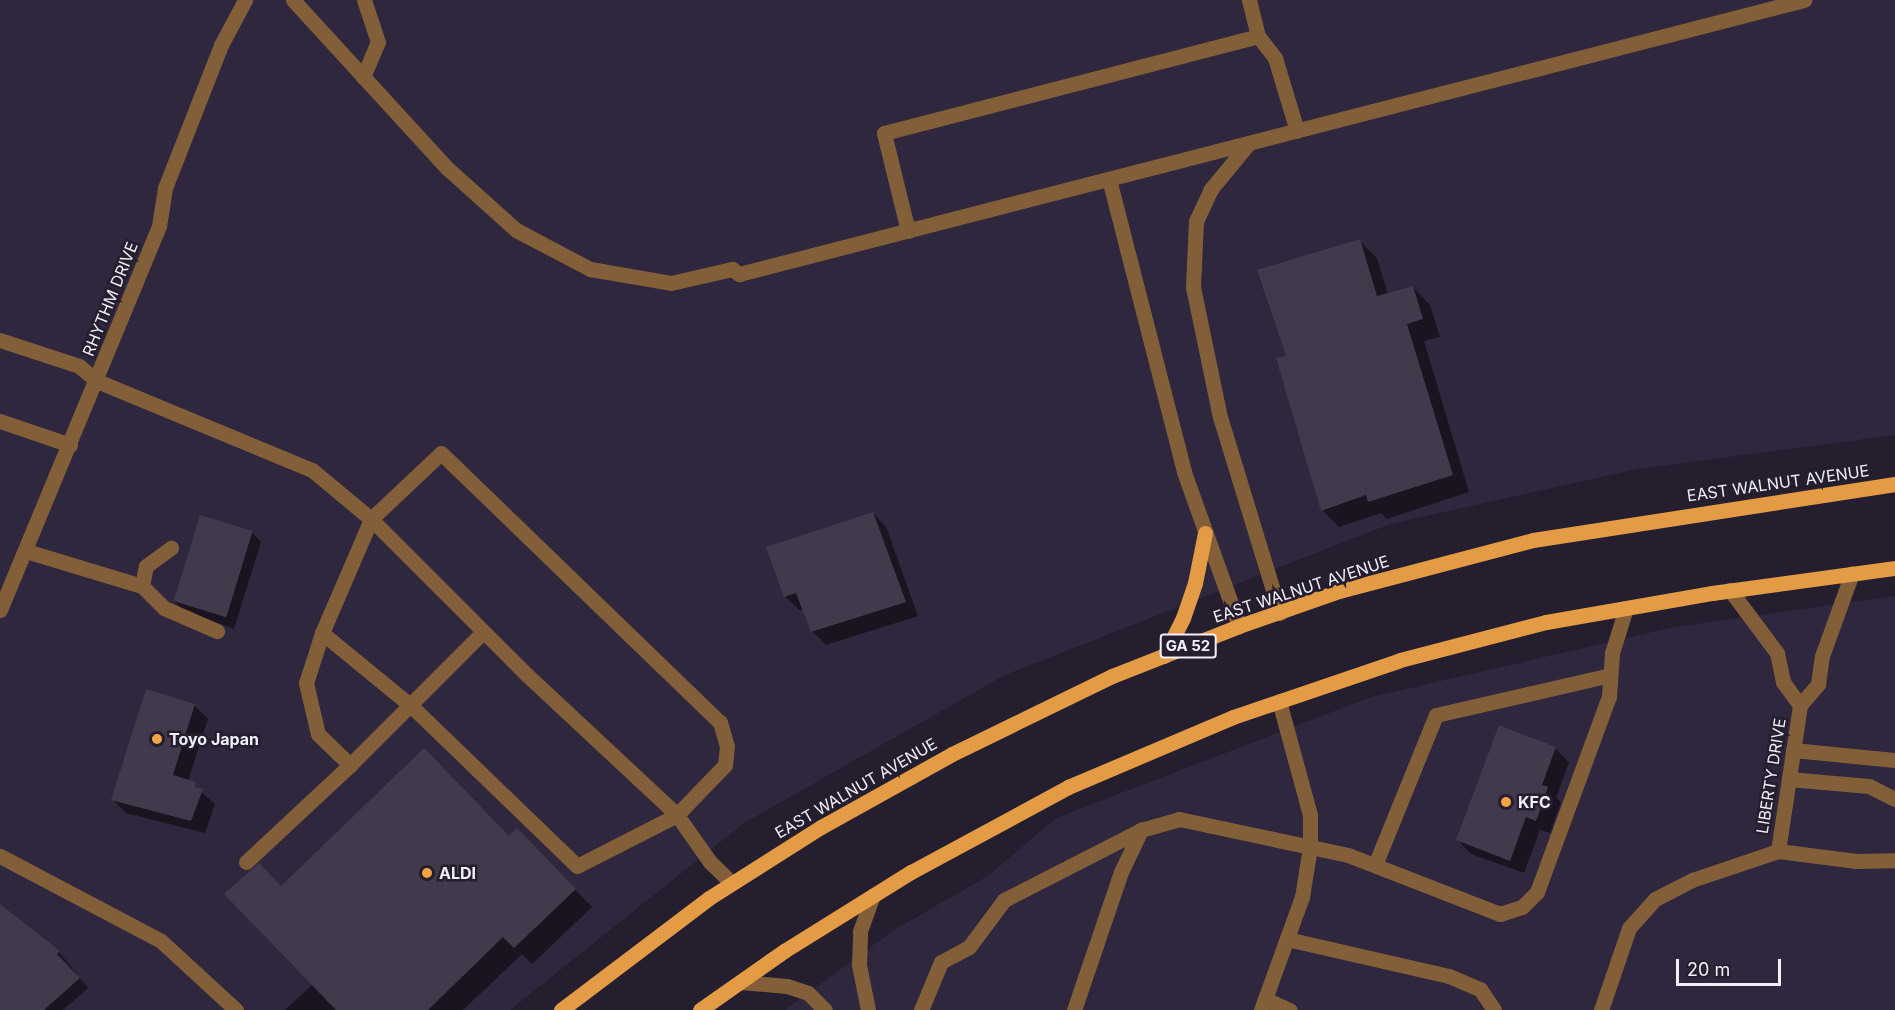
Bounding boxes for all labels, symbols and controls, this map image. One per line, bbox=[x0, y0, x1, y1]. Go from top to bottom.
street label: RHYTHM DRIVE bbox=[78, 239, 142, 359]
street label: EAST WALNUT AVENUE bbox=[1686, 461, 1870, 505]
street label: EAST WALNUT AVENUE bbox=[1211, 551, 1391, 627]
road number: GA 52 bbox=[1160, 634, 1216, 658]
street label: LIBERTY DRIVE bbox=[1752, 717, 1790, 835]
place label: Toyo Japan bbox=[169, 729, 259, 749]
marker: Toyo Japan bbox=[150, 732, 164, 746]
street label: EAST WALNUT AVENUE bbox=[772, 734, 940, 842]
place label: KFC bbox=[1518, 792, 1551, 812]
marker: KFC bbox=[1499, 795, 1513, 809]
place label: ALDI bbox=[439, 863, 476, 883]
marker: ALDI bbox=[420, 866, 434, 880]
scale bar bbox=[1679, 947, 1784, 985]
text: 20 m bbox=[1687, 959, 1730, 980]

